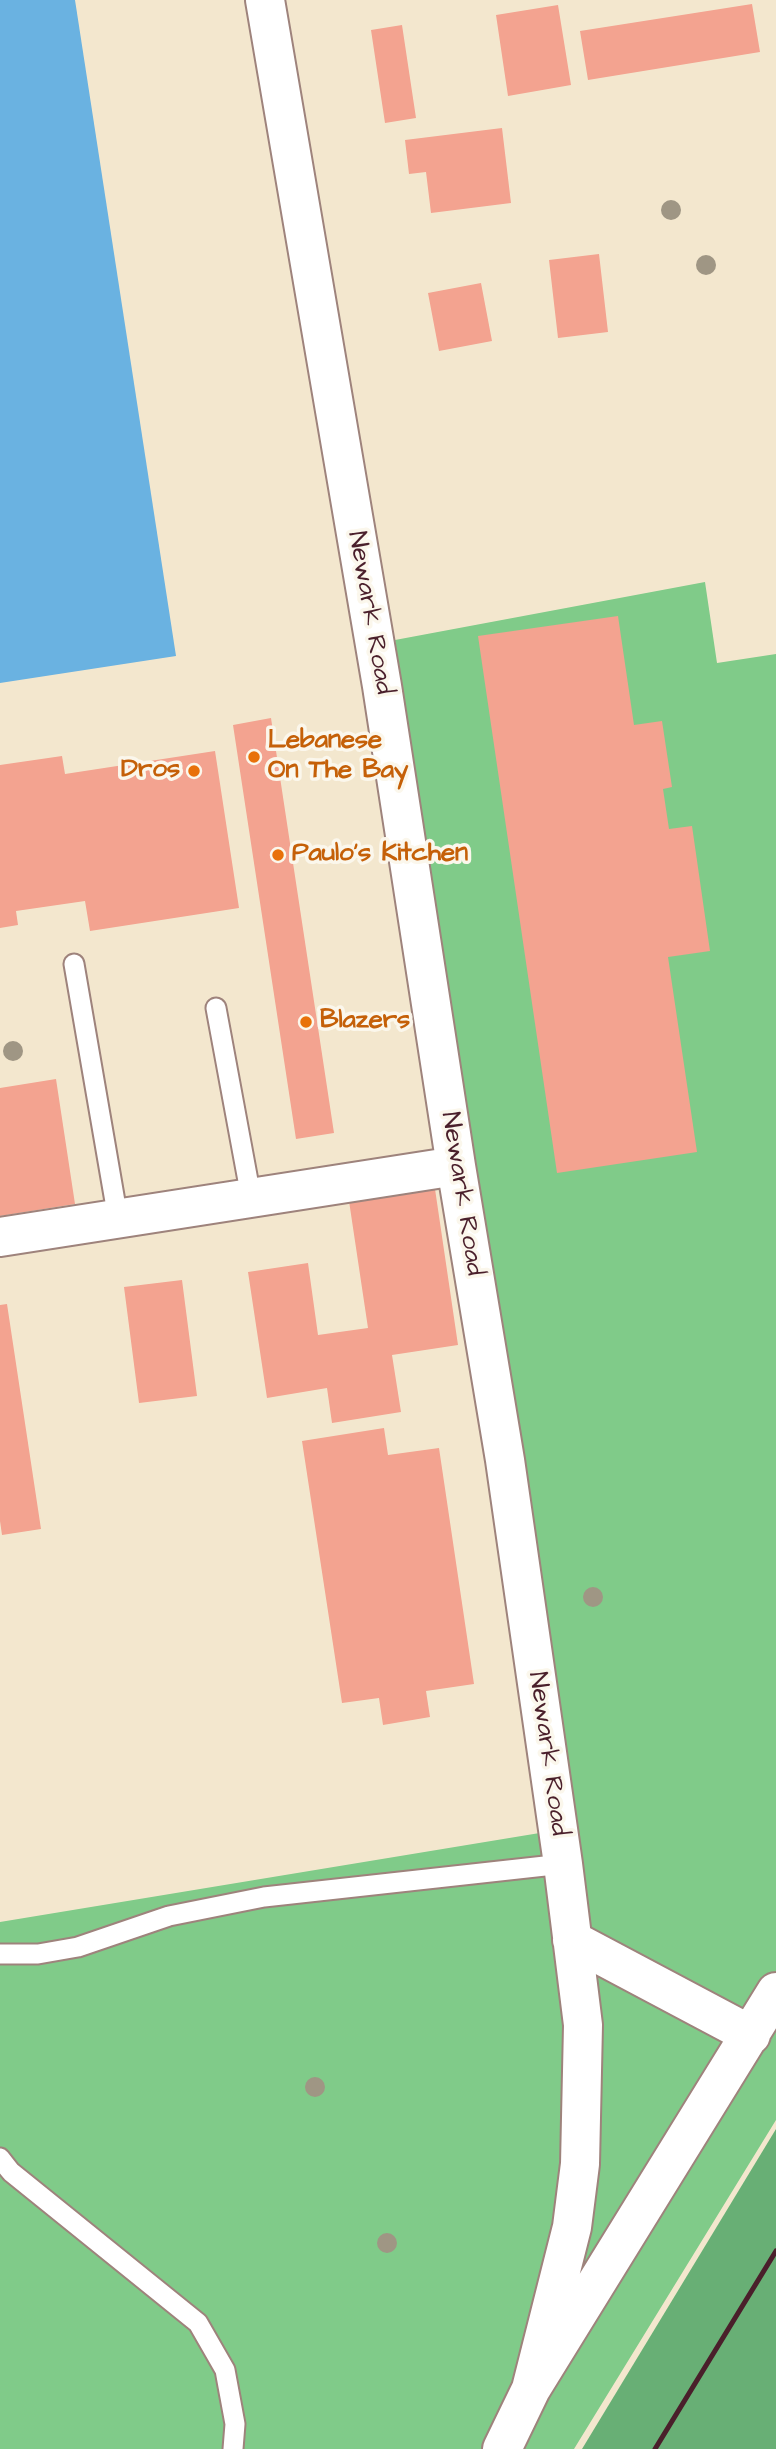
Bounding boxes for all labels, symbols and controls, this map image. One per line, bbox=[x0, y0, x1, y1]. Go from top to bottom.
street label: Newark Road bbox=[339, 529, 399, 697]
place label: Lebanese On The Bay bbox=[268, 726, 408, 788]
marker: Lebanese On The Bay bbox=[246, 749, 262, 765]
place label: Dros bbox=[121, 755, 180, 787]
marker: Dros bbox=[186, 763, 202, 779]
place label: Paulo's Kitchen bbox=[292, 839, 468, 871]
marker: Paulo's Kitchen bbox=[270, 847, 286, 863]
place label: Blazers bbox=[320, 1006, 410, 1038]
marker: Blazers bbox=[298, 1014, 314, 1030]
street label: Newark Road bbox=[433, 1110, 489, 1278]
street label: Newark Road bbox=[520, 1670, 574, 1838]

